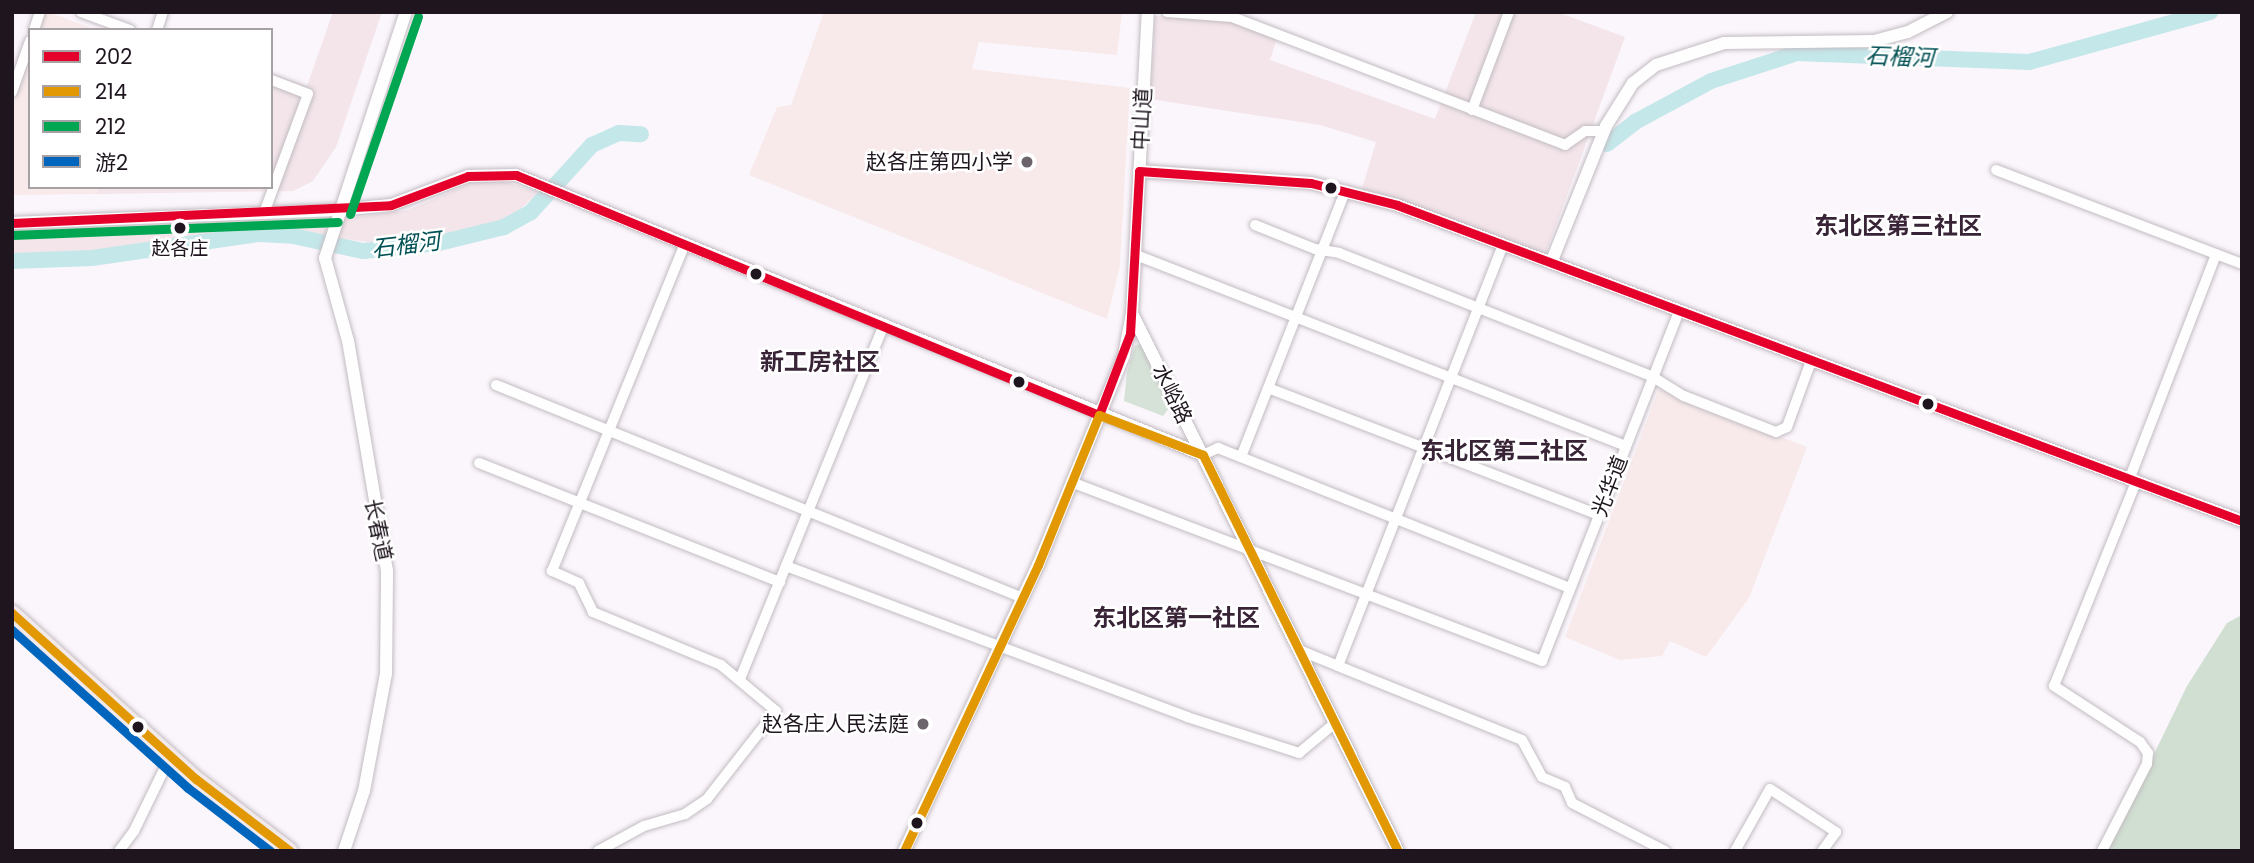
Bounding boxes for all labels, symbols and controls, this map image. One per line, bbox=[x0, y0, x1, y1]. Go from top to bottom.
legend bbox=[28, 28, 273, 189]
text: 202 bbox=[95, 42, 132, 71]
water label: 石榴河 bbox=[1865, 42, 1935, 72]
text: 214 bbox=[95, 77, 127, 106]
street label: 中山道 bbox=[1128, 87, 1156, 151]
text: 212 bbox=[95, 112, 126, 141]
text: 游2 bbox=[95, 148, 128, 177]
place label: 赵各庄第四小学 bbox=[866, 149, 1013, 175]
marker: 赵各庄第四小学 bbox=[1019, 154, 1035, 170]
unlabelled marker bbox=[1324, 181, 1338, 195]
district label: 东北区第三社区 bbox=[1814, 212, 1982, 240]
marker: 赵各庄 bbox=[173, 221, 187, 235]
water label: 石榴河 bbox=[370, 227, 442, 263]
place label: 赵各庄 bbox=[152, 238, 208, 260]
unlabelled marker bbox=[749, 267, 763, 281]
district label: 新工房社区 bbox=[760, 348, 880, 376]
street label: 水峪路 bbox=[1147, 360, 1197, 428]
unlabelled marker bbox=[1012, 375, 1026, 389]
unlabelled marker bbox=[1921, 397, 1935, 411]
district label: 东北区第二社区 bbox=[1420, 437, 1588, 465]
street label: 光华道 bbox=[1587, 452, 1633, 520]
street label: 长春道 bbox=[359, 497, 397, 563]
district label: 东北区第一社区 bbox=[1092, 604, 1260, 632]
place label: 赵各庄人民法庭 bbox=[762, 711, 909, 737]
marker: 赵各庄人民法庭 bbox=[915, 716, 931, 732]
unlabelled marker bbox=[131, 720, 145, 734]
unlabelled marker bbox=[910, 816, 924, 830]

